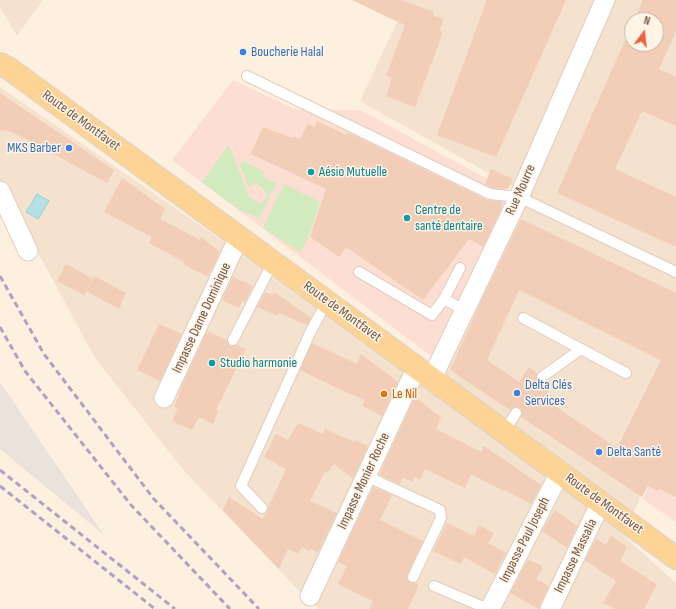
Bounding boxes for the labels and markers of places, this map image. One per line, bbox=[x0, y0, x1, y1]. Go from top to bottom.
place label: Boucherie Halal bbox=[251, 44, 324, 60]
marker: Boucherie Halal bbox=[238, 47, 248, 57]
place label: MKS Barber bbox=[7, 140, 61, 156]
marker: MKS Barber bbox=[64, 143, 74, 153]
place label: Aésio Mutuelle bbox=[319, 164, 387, 180]
marker: Aésio Mutuelle bbox=[306, 167, 316, 177]
place label: Centre de santé dentaire bbox=[415, 202, 483, 234]
marker: Centre de santé dentaire bbox=[402, 213, 412, 223]
place label: Studio harmonie bbox=[220, 355, 297, 371]
marker: Studio harmonie bbox=[207, 358, 217, 368]
place label: Delta Clés Services bbox=[525, 377, 572, 410]
place label: Le Nil bbox=[392, 386, 417, 402]
marker: Delta Clés Services bbox=[512, 388, 522, 398]
marker: Le Nil bbox=[379, 389, 389, 399]
place label: Delta Santé bbox=[607, 444, 661, 460]
marker: Delta Santé bbox=[594, 447, 604, 457]

